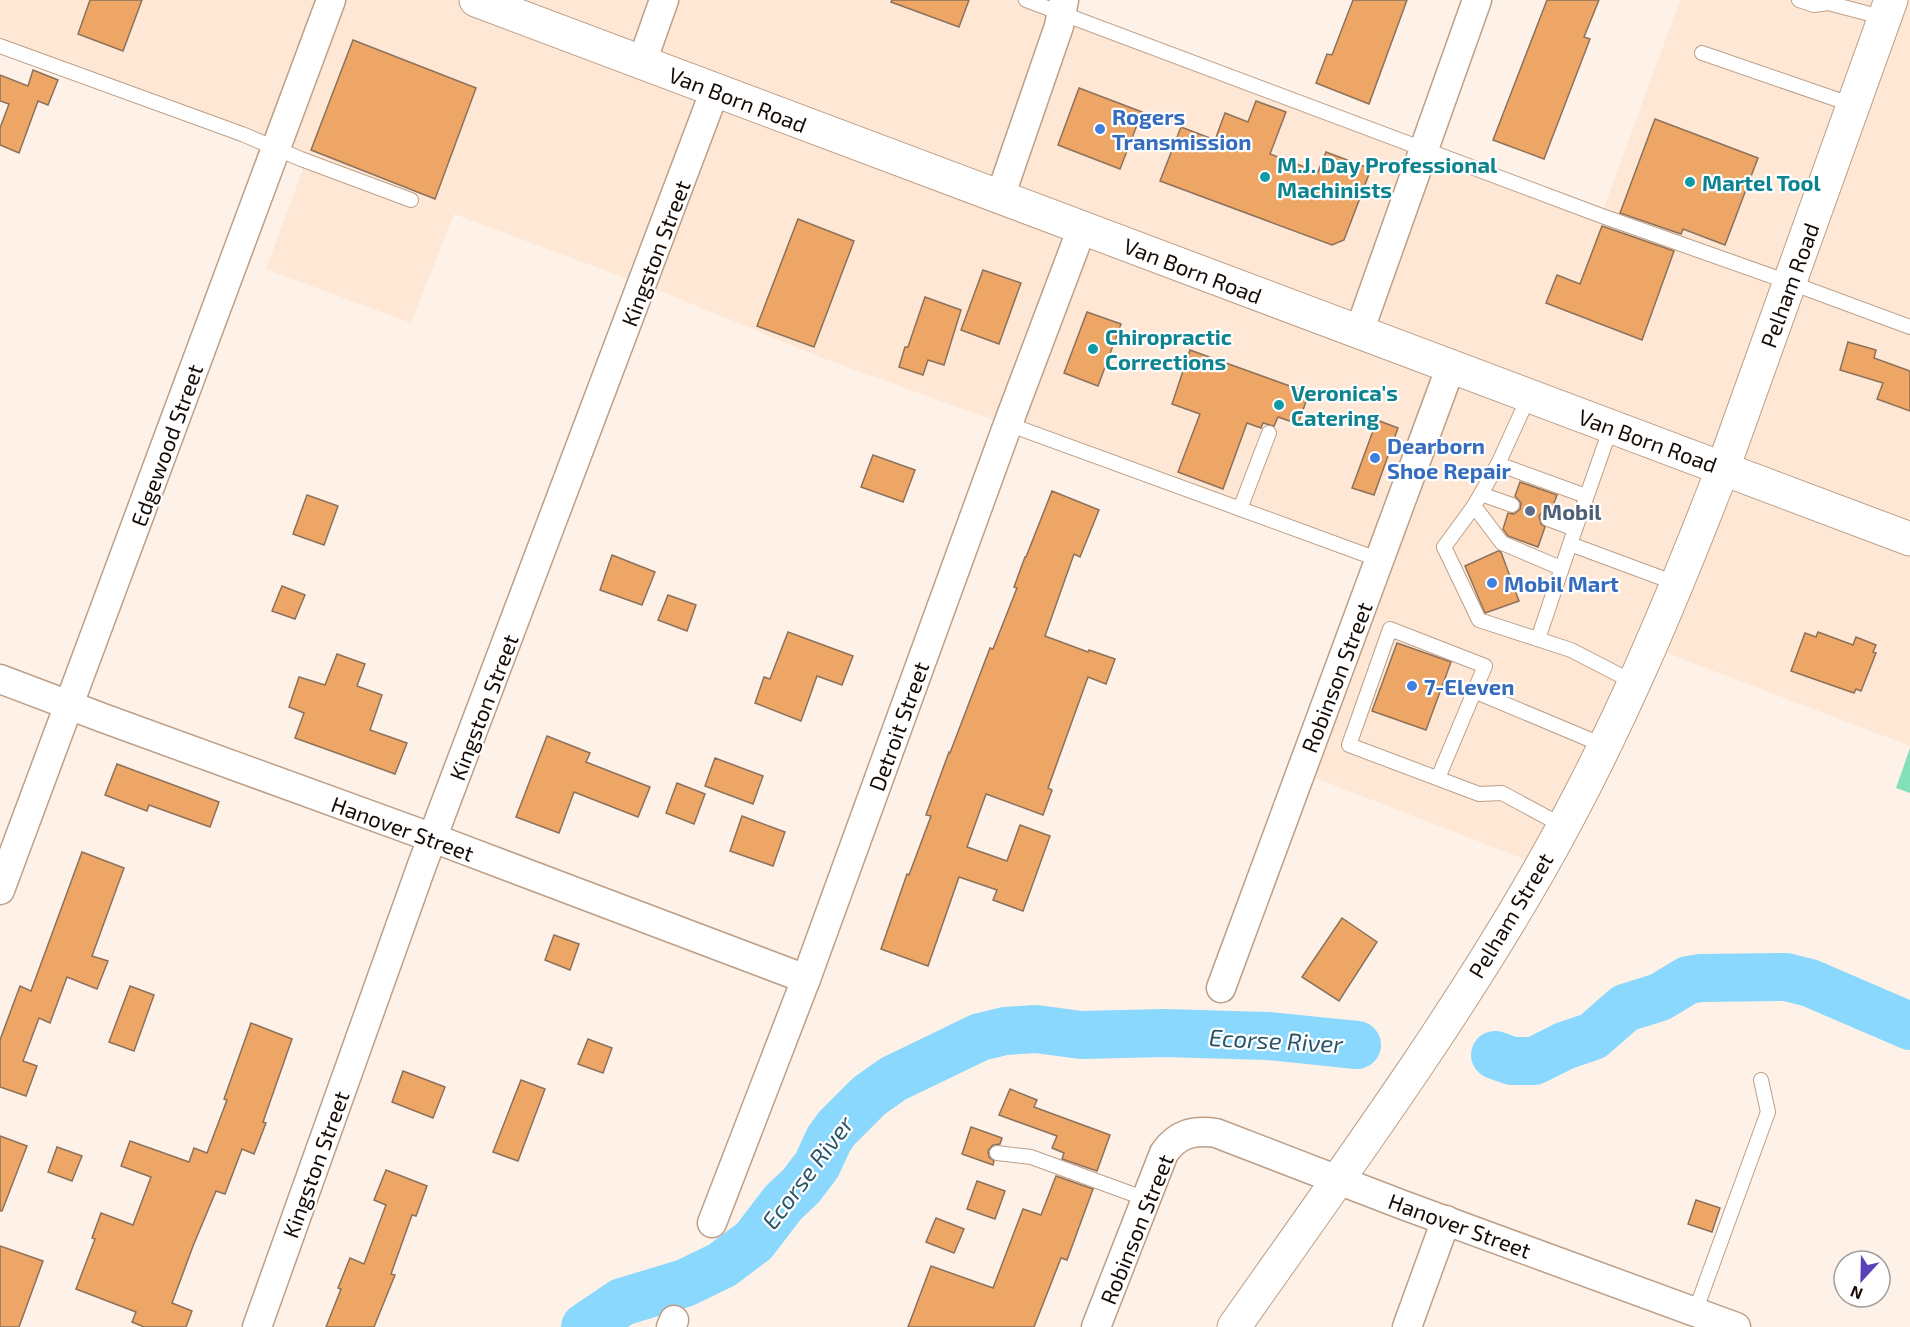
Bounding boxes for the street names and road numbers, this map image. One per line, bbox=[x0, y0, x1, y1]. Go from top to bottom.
street label: Van Born Road bbox=[665, 61, 811, 137]
street label: Kingston Street bbox=[615, 176, 695, 330]
street label: Pelham Road bbox=[1754, 219, 1824, 351]
street label: Van Born Road bbox=[1120, 232, 1266, 308]
street label: Edgewood Street bbox=[125, 360, 207, 530]
street label: Van Born Road bbox=[1575, 403, 1721, 477]
street label: Robinson Street bbox=[1295, 598, 1377, 756]
street label: Kingston Street bbox=[443, 630, 523, 784]
street label: Detroit Street bbox=[863, 658, 933, 794]
street label: Hanover Street bbox=[328, 790, 478, 866]
street label: Pelham Street bbox=[1462, 848, 1558, 982]
street label: Kingston Street bbox=[276, 1087, 354, 1241]
street label: Robinson Street bbox=[1094, 1150, 1178, 1308]
street label: Hanover Street bbox=[1385, 1187, 1535, 1263]

